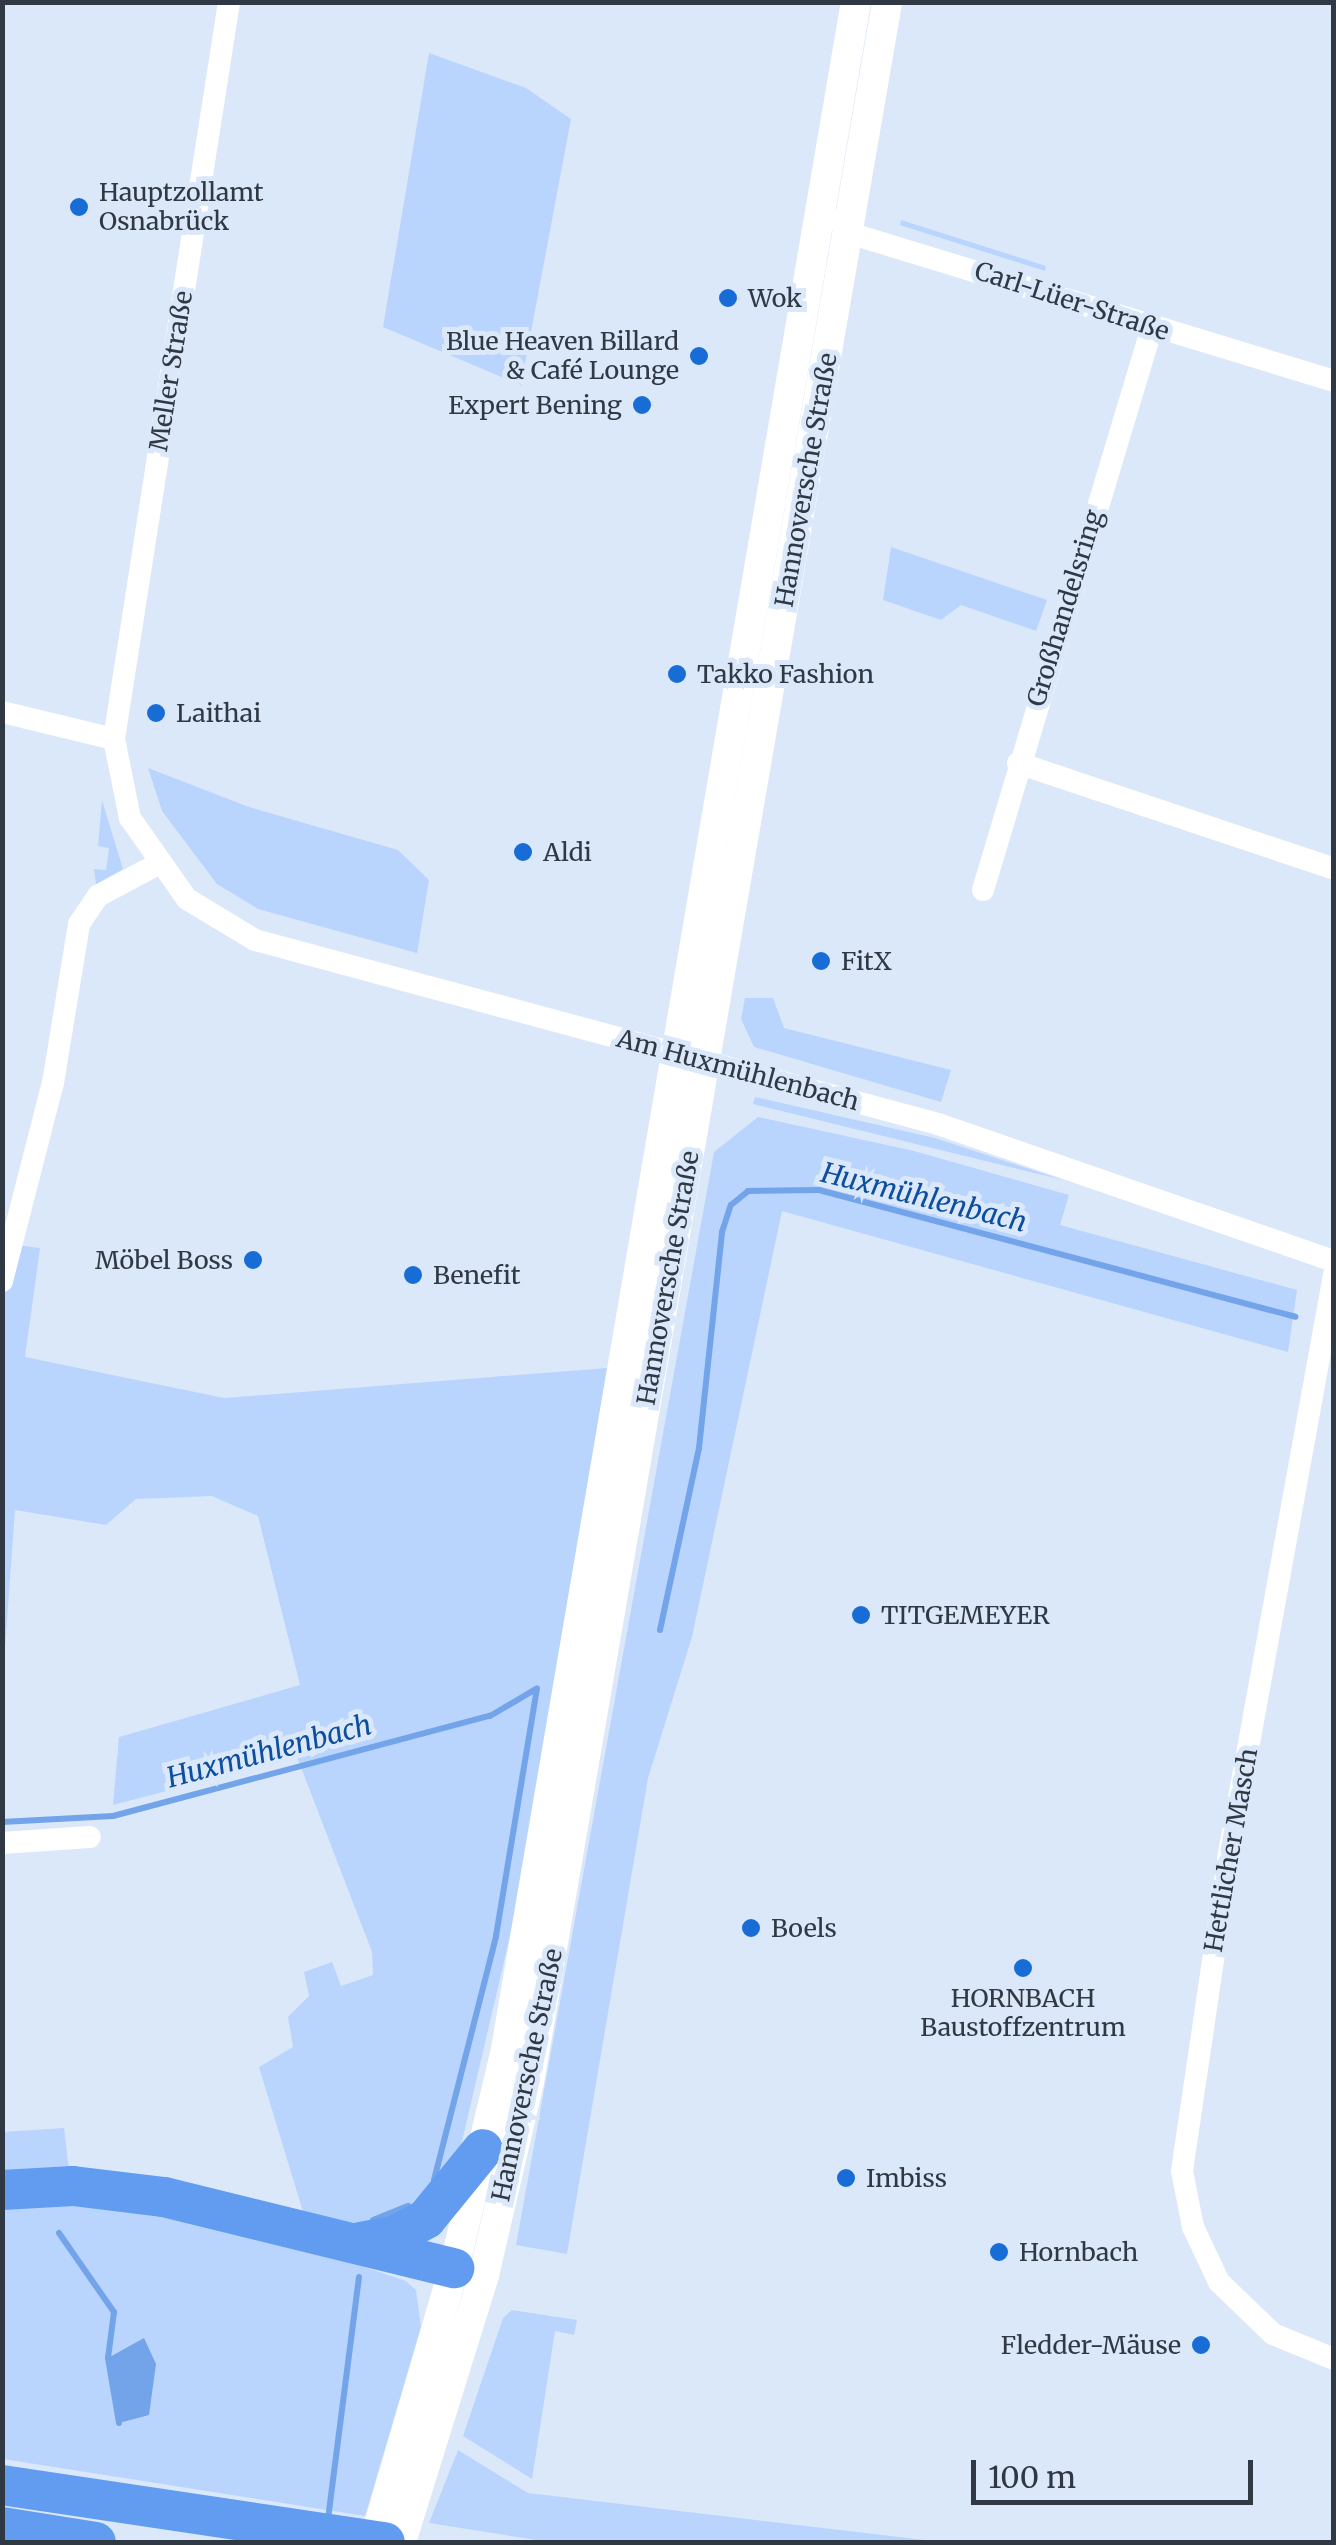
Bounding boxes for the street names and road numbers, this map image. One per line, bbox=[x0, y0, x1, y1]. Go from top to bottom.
street label: Carl-Lüer-Straße bbox=[971, 255, 1173, 347]
street label: Meller Straße bbox=[144, 289, 198, 453]
street label: Hannoversche Straße bbox=[769, 351, 843, 609]
street label: Großhandelsring bbox=[1021, 506, 1109, 710]
street label: Am Huxmühlenbach bbox=[614, 1023, 862, 1117]
street label: Hannoversche Straße bbox=[631, 1149, 705, 1407]
street label: Hettlicher Masch bbox=[1198, 1746, 1264, 1954]
street label: Hannoversche Straße bbox=[486, 1946, 568, 2204]

